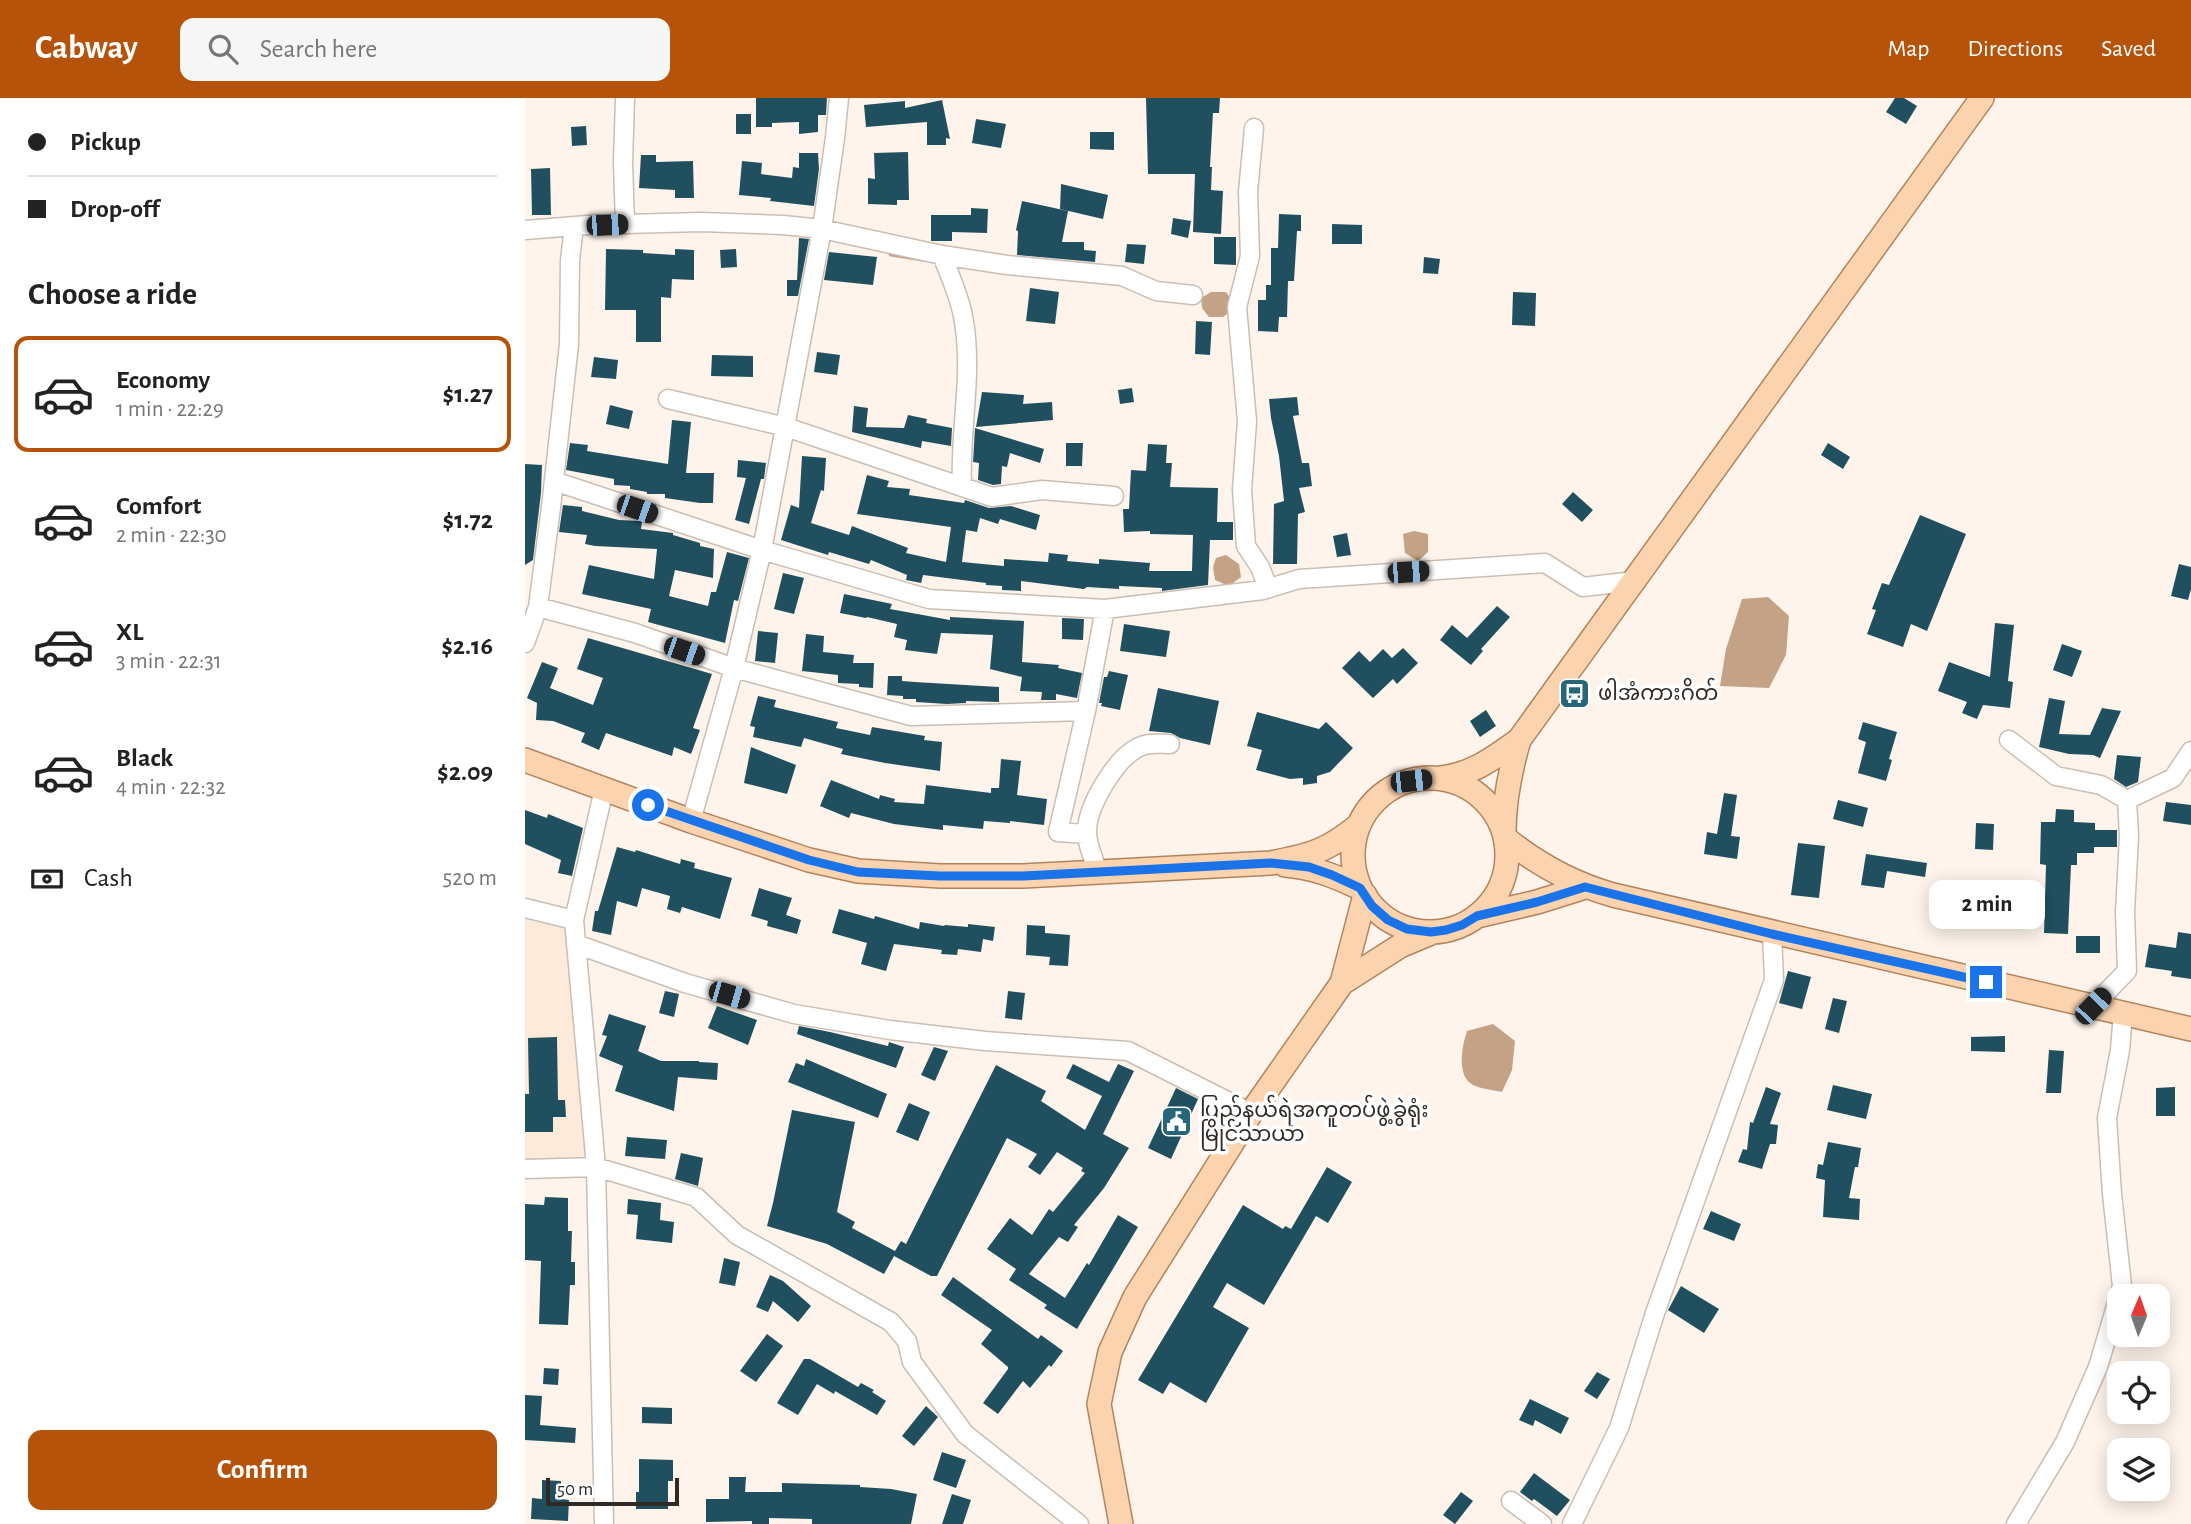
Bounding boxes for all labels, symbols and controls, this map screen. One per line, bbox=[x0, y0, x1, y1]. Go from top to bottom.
search box bbox=[180, 18, 670, 81]
icon: search bbox=[204, 30, 242, 68]
text: Cabway bbox=[35, 32, 138, 65]
text: Search here bbox=[260, 36, 377, 62]
text: Map bbox=[1887, 37, 1929, 61]
text: Directions bbox=[1967, 37, 2063, 61]
text: Saved bbox=[2101, 37, 2156, 61]
text: Pickup bbox=[70, 129, 141, 155]
text: Drop-off bbox=[70, 196, 159, 222]
car bbox=[586, 214, 629, 236]
text: Choose a ride bbox=[28, 278, 197, 310]
icon: car bbox=[32, 363, 95, 426]
text: Economy bbox=[116, 367, 210, 393]
text: $1.27 bbox=[443, 381, 493, 407]
text: 1 min · 22:29 bbox=[116, 398, 224, 421]
icon: car bbox=[32, 489, 95, 552]
car bbox=[614, 492, 661, 526]
text: Comfort bbox=[116, 493, 201, 519]
text: $1.72 bbox=[443, 507, 493, 533]
text: 2 min · 22:30 bbox=[116, 524, 227, 547]
car bbox=[1387, 560, 1430, 584]
icon: car bbox=[32, 615, 95, 678]
text: XL bbox=[116, 619, 143, 645]
text: $2.16 bbox=[441, 633, 493, 659]
car bbox=[661, 634, 708, 668]
text: 3 min · 22:31 bbox=[116, 650, 222, 673]
bus stop icon: ဖါအံကားဂိတ် bbox=[1558, 676, 1592, 710]
place label: ဖါအံကားဂိတ် bbox=[1598, 677, 1718, 704]
icon: car bbox=[32, 741, 95, 804]
text: Black bbox=[116, 745, 173, 771]
text: $2.09 bbox=[437, 759, 493, 785]
car bbox=[1390, 768, 1433, 794]
text: 4 min · 22:32 bbox=[116, 776, 226, 799]
route start bbox=[632, 789, 664, 821]
icon: cash bbox=[28, 860, 66, 898]
text: Cash bbox=[84, 865, 133, 891]
text: 520 m bbox=[443, 867, 497, 890]
callout: 2 min bbox=[1928, 880, 2044, 930]
text: 2 min bbox=[1961, 893, 2013, 916]
route end bbox=[1970, 966, 2002, 998]
car bbox=[706, 979, 753, 1011]
car bbox=[2071, 984, 2116, 1028]
place label: ပြည်နယ်ရဲအကူတပ်ဖွဲ့ခွဲရုံး မြိုင်သာယာ bbox=[1200, 1094, 1429, 1151]
public building icon: ပြည်နယ်ရဲအကူတပ်ဖွဲ့ခွဲရုံး မြိုင်သာယာ bbox=[1160, 1105, 1194, 1139]
north arrow bbox=[2107, 1284, 2170, 1348]
map controls bbox=[2107, 1284, 2170, 1501]
button: locate bbox=[2107, 1361, 2170, 1424]
button: Confirm bbox=[28, 1430, 497, 1510]
button: layers bbox=[2107, 1438, 2170, 1501]
scale bar bbox=[546, 1475, 679, 1507]
text: 50 m bbox=[557, 1480, 593, 1499]

